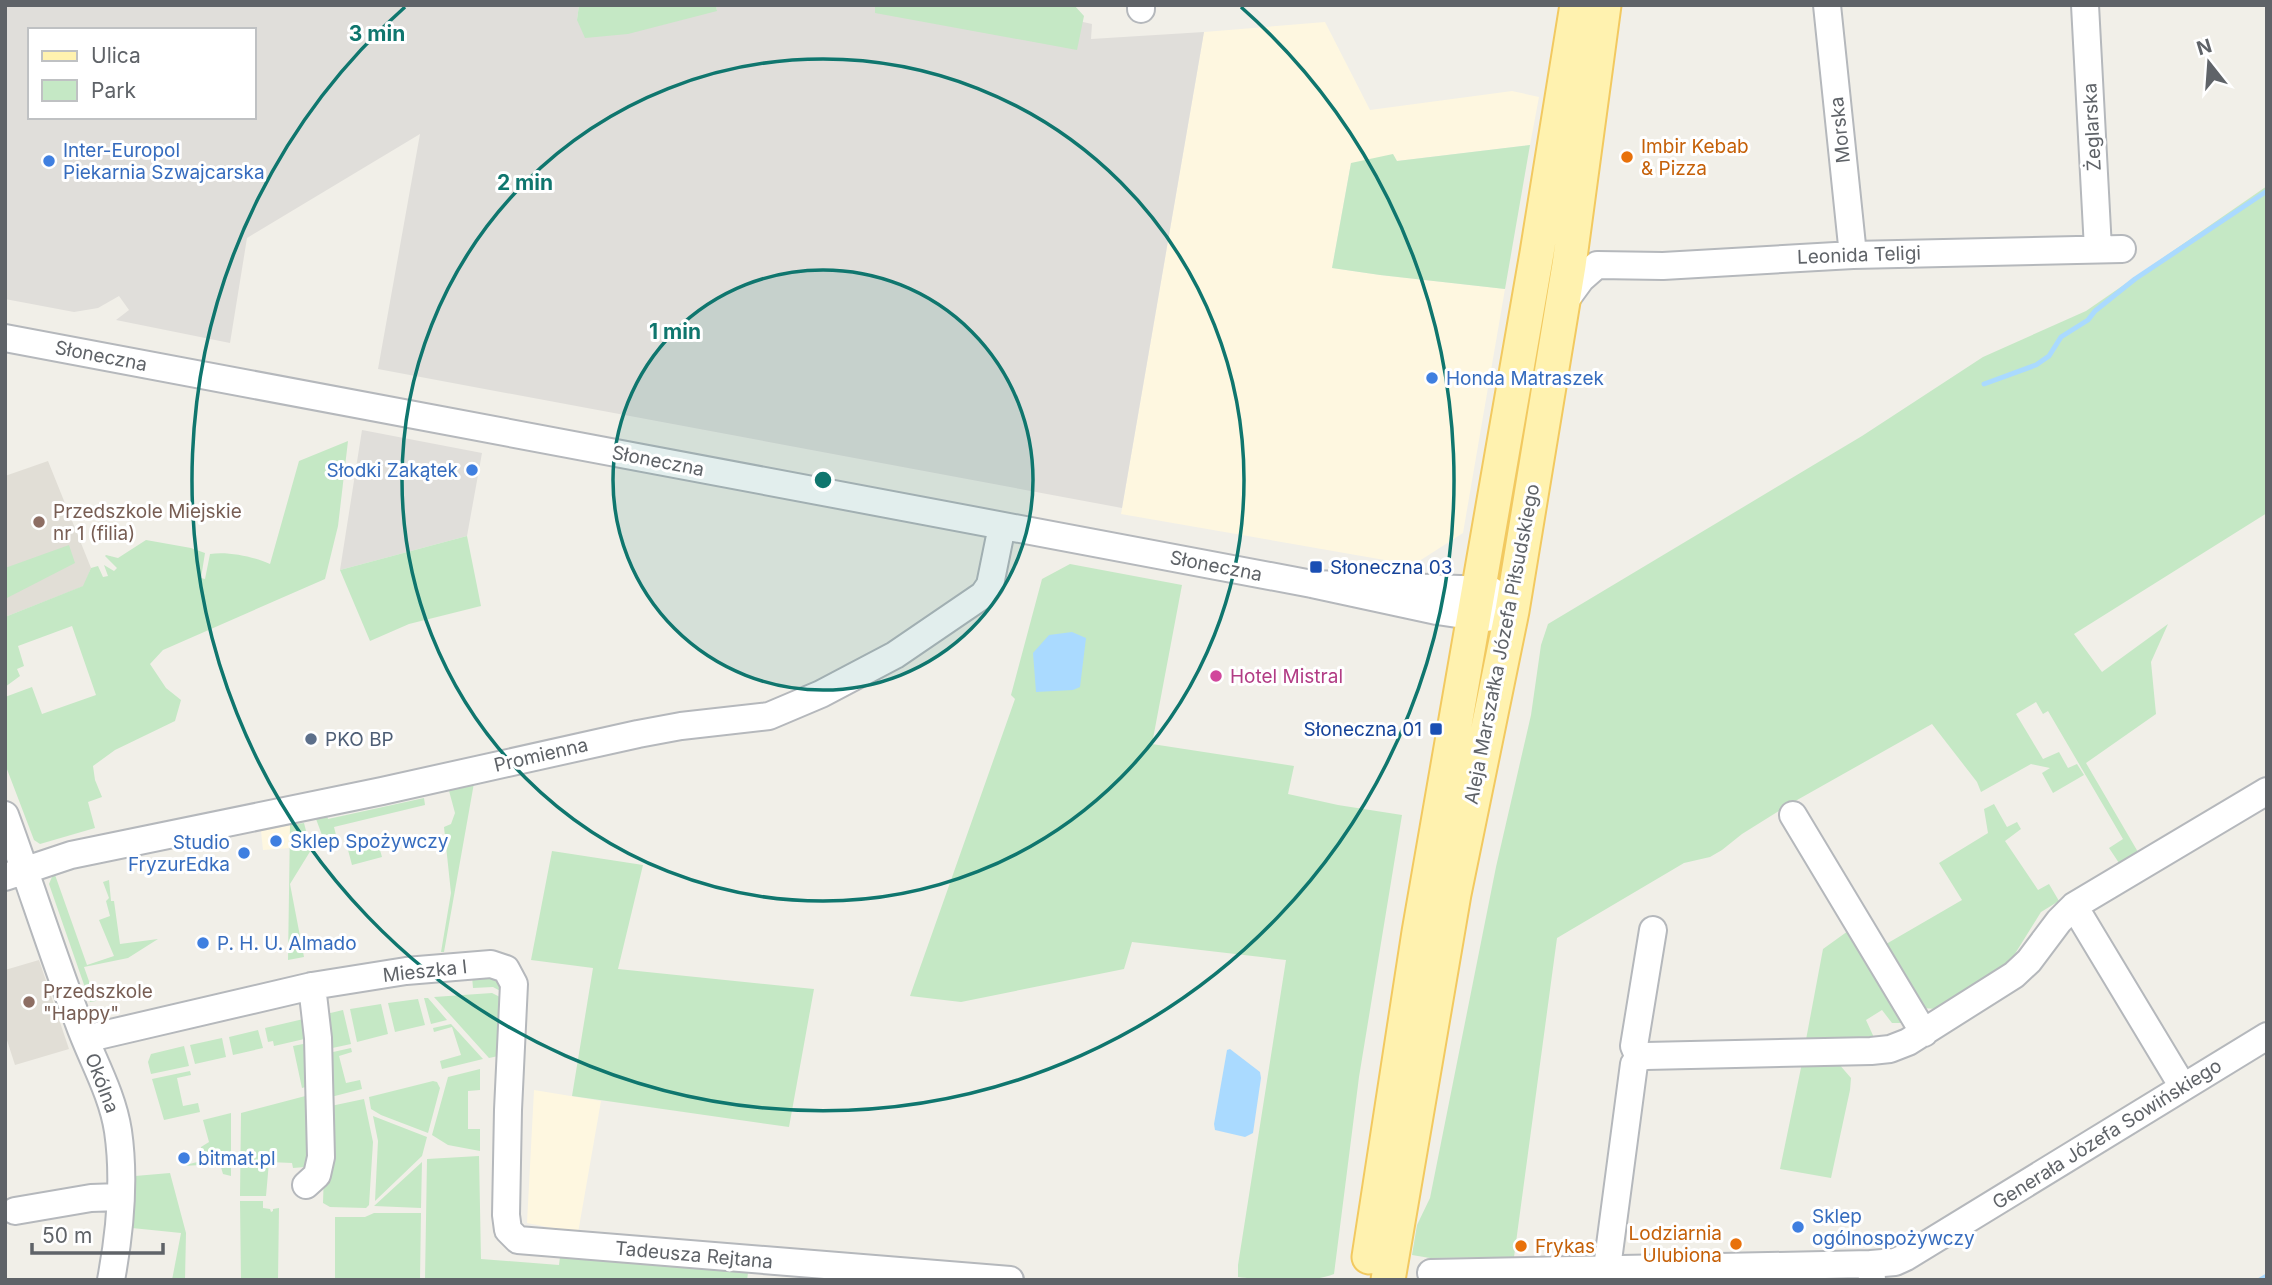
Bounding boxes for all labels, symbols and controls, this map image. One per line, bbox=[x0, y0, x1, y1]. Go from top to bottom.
text: 3 min bbox=[349, 21, 405, 46]
legend bbox=[28, 28, 256, 119]
north arrow bbox=[2174, 28, 2244, 98]
text: N bbox=[2194, 34, 2214, 60]
text: Ulica bbox=[91, 43, 141, 68]
text: Park bbox=[91, 78, 136, 103]
street label: Żeglarska bbox=[2078, 82, 2106, 172]
street label: Morska bbox=[1825, 96, 1855, 164]
place label: Imbir Kebab & Pizza bbox=[1641, 135, 1749, 180]
place label: Inter-Europol Piekarnia Szwajcarska bbox=[63, 139, 265, 184]
marker: Imbir Kebab & Pizza bbox=[1619, 149, 1635, 165]
marker: Inter-Europol Piekarnia Szwajcarska bbox=[41, 153, 57, 169]
text: 2 min bbox=[497, 170, 553, 195]
street label: Leonida Teligi bbox=[1797, 241, 1921, 269]
text: 1 min bbox=[649, 319, 701, 344]
street label: Słoneczna bbox=[53, 336, 149, 376]
place label: Honda Matraszek bbox=[1446, 367, 1605, 390]
marker: Honda Matraszek bbox=[1424, 370, 1440, 386]
street label: Słoneczna bbox=[610, 441, 706, 481]
place label: Słodki Zakątek bbox=[327, 459, 459, 482]
marker: Słodki Zakątek bbox=[464, 462, 480, 478]
centre of rings bbox=[811, 468, 835, 492]
street label: Aleja Marszałka Józefa Piłsudskiego bbox=[1460, 482, 1544, 806]
place label: Przedszkole Miejskie nr 1 (filia) bbox=[53, 500, 242, 545]
marker: Przedszkole Miejskie nr 1 (filia) bbox=[31, 514, 47, 530]
street label: Słoneczna bbox=[1168, 546, 1264, 586]
place label: Słoneczna 03 bbox=[1330, 556, 1453, 579]
marker: Słoneczna 03 bbox=[1308, 559, 1324, 575]
place label: Hotel Mistral bbox=[1230, 665, 1343, 688]
marker: Hotel Mistral bbox=[1208, 668, 1224, 684]
place label: Słoneczna 01 bbox=[1303, 718, 1422, 741]
marker: Słoneczna 01 bbox=[1428, 721, 1444, 737]
place label: PKO BP bbox=[325, 728, 394, 751]
marker: PKO BP bbox=[303, 731, 319, 747]
street label: Promienna bbox=[492, 733, 590, 777]
place label: Sklep Spożywczy bbox=[290, 830, 449, 853]
place label: Studio FryzurEdka bbox=[128, 831, 230, 876]
marker: Sklep Spożywczy bbox=[268, 833, 284, 849]
marker: Studio FryzurEdka bbox=[236, 845, 252, 861]
place label: P. H. U. Almado bbox=[217, 932, 357, 955]
marker: P. H. U. Almado bbox=[195, 935, 211, 951]
street label: Mieszka I bbox=[382, 955, 468, 987]
place label: Przedszkole "Happy" bbox=[43, 980, 153, 1025]
marker: Przedszkole "Happy" bbox=[21, 994, 37, 1010]
street label: Okólna bbox=[80, 1050, 124, 1116]
street label: Generała Józefa Sowińskiego bbox=[1988, 1054, 2226, 1214]
place label: bitmat.pl bbox=[198, 1147, 276, 1170]
marker: bitmat.pl bbox=[176, 1150, 192, 1166]
place label: Sklep ogólnospożywczy bbox=[1812, 1205, 1975, 1250]
scale bar bbox=[32, 1212, 163, 1256]
marker: Sklep ogólnospożywczy bbox=[1790, 1219, 1806, 1235]
place label: Lodziarnia Ulubiona bbox=[1629, 1222, 1722, 1267]
text: 50 m bbox=[42, 1223, 92, 1248]
place label: Frykas bbox=[1535, 1235, 1595, 1258]
marker: Lodziarnia Ulubiona bbox=[1728, 1236, 1744, 1252]
street label: Tadeusza Rejtana bbox=[614, 1237, 774, 1273]
marker: Frykas bbox=[1513, 1238, 1529, 1254]

